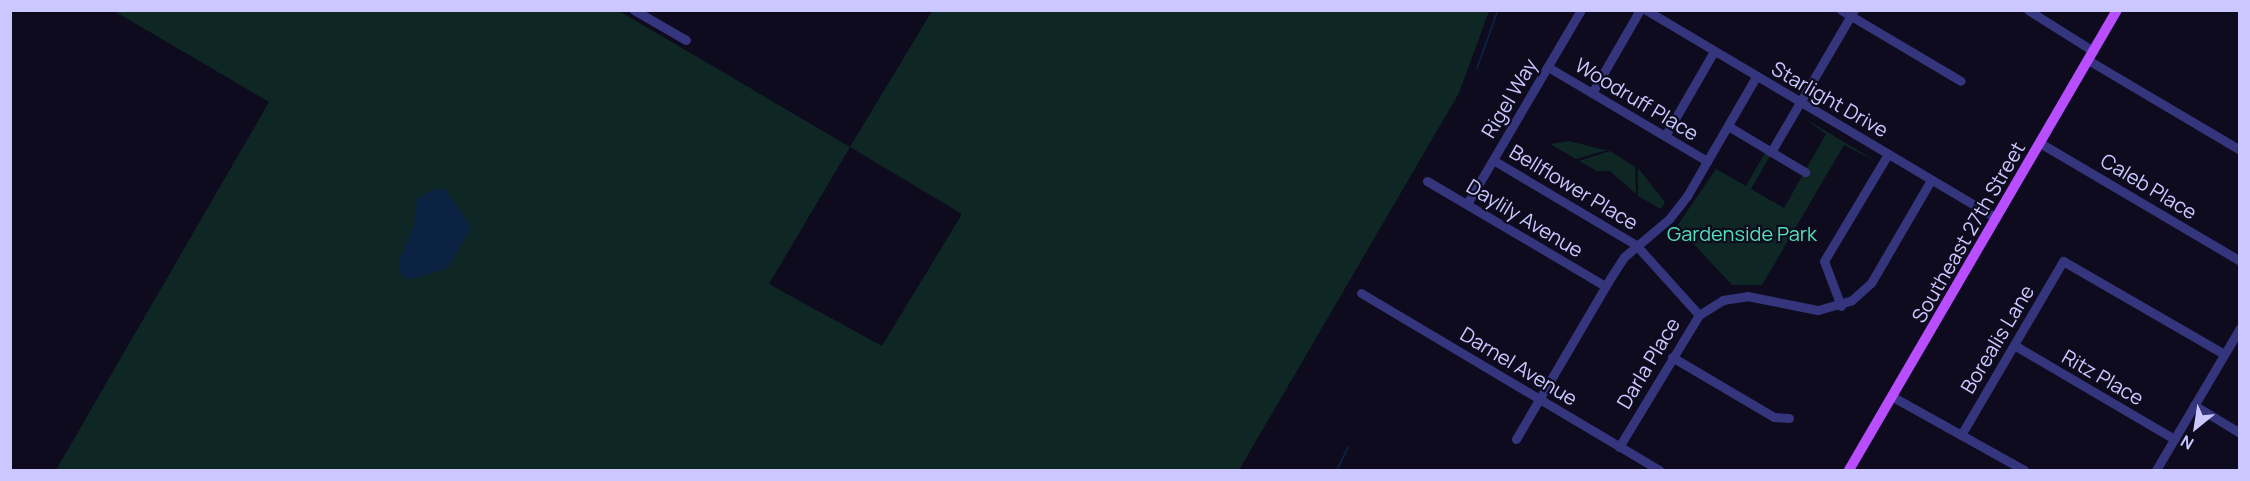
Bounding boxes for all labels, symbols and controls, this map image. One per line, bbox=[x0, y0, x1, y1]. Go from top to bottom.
street label: Woodruff Place bbox=[1571, 53, 1703, 145]
street label: Rigel Way bbox=[1476, 54, 1542, 142]
street label: Starlight Drive bbox=[1767, 56, 1893, 142]
street label: Southeast 27th Street bbox=[1906, 137, 2030, 327]
street label: Bellflower Place bbox=[1506, 139, 1642, 235]
street label: Caleb Place bbox=[2097, 148, 2201, 224]
street label: Daylily Avenue bbox=[1462, 174, 1588, 262]
park label: Gardenside Park bbox=[1667, 221, 1817, 245]
street label: Borealis Lane bbox=[1955, 280, 2039, 398]
street label: Darla Place bbox=[1611, 313, 1685, 413]
street label: Darnel Avenue bbox=[1456, 322, 1582, 410]
street label: Ritz Place bbox=[2058, 344, 2148, 410]
north arrow bbox=[2166, 397, 2226, 457]
text: N bbox=[2177, 430, 2197, 455]

